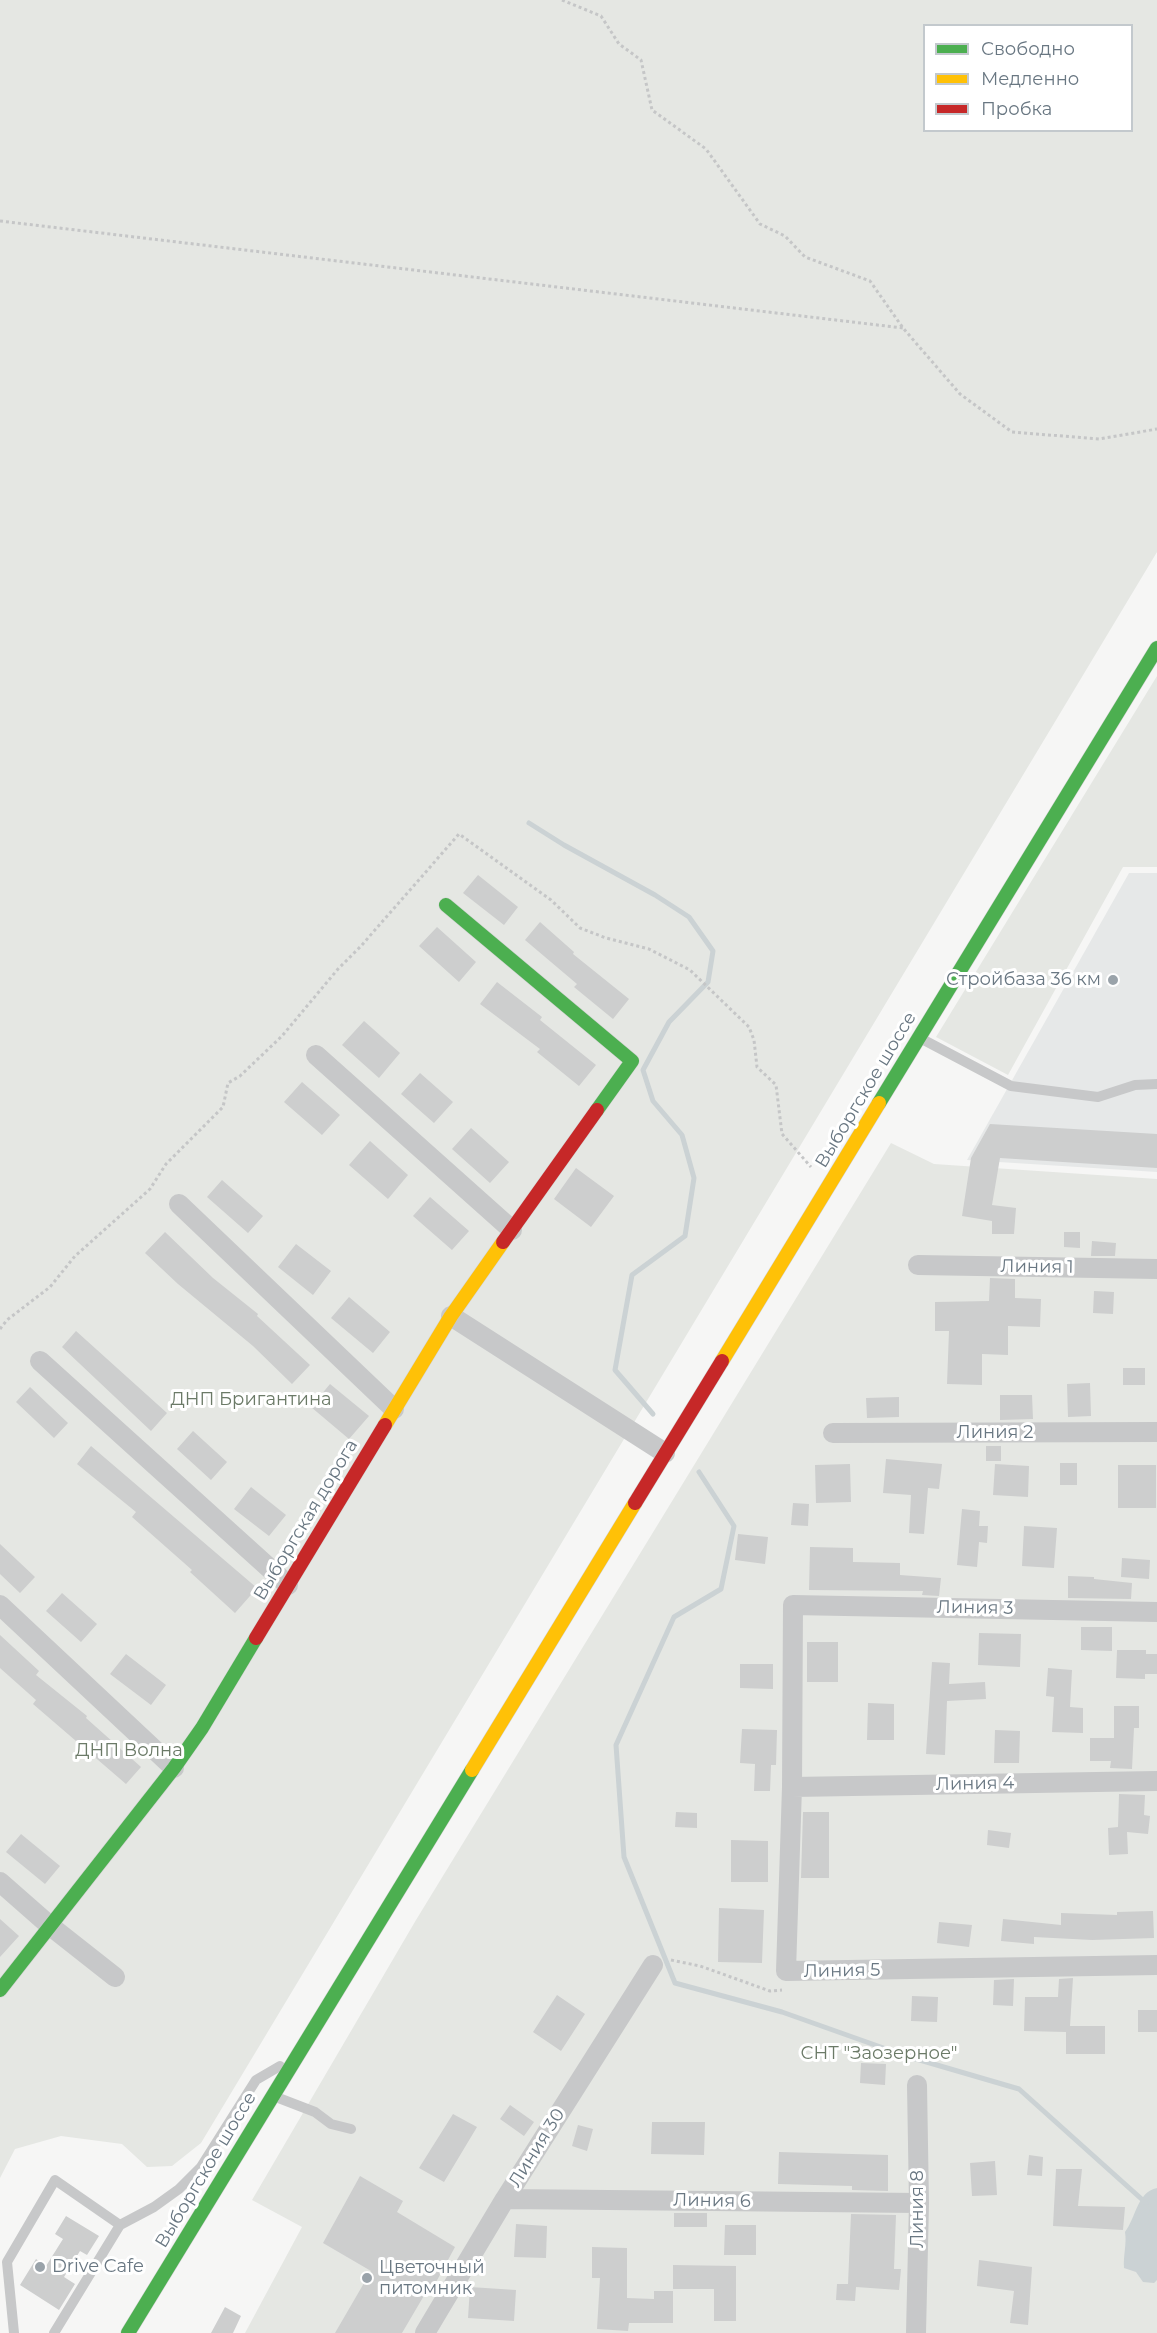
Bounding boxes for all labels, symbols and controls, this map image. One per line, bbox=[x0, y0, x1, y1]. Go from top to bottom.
legend bbox=[923, 24, 1133, 132]
text: Свободно bbox=[981, 38, 1075, 60]
text: Медленно bbox=[981, 68, 1079, 90]
text: Пробка bbox=[981, 98, 1052, 120]
place label: Стройбаза 36 км bbox=[946, 969, 1101, 991]
marker: Стройбаза 36 км bbox=[1106, 973, 1120, 987]
street label: Выборгское шоссе bbox=[811, 1008, 921, 1172]
street label: Линия 1 bbox=[1000, 1256, 1074, 1278]
park label: ДНП Бригантина bbox=[170, 1389, 332, 1411]
street label: Линия 2 bbox=[957, 1422, 1033, 1444]
street label: Выборгская дорога bbox=[249, 1436, 363, 1604]
street label: Линия 3 bbox=[936, 1597, 1014, 1619]
park label: ДНП Волна bbox=[75, 1740, 183, 1762]
street label: Линия 4 bbox=[936, 1773, 1014, 1795]
street label: Линия 5 bbox=[803, 1960, 881, 1982]
park label: СНТ "Заозерное" bbox=[801, 2043, 957, 2065]
street label: Выборгское шоссе bbox=[151, 2088, 261, 2252]
street label: Линия 30 bbox=[504, 2105, 570, 2191]
street label: Линия 8 bbox=[907, 2170, 929, 2248]
street label: Линия 6 bbox=[673, 2190, 751, 2212]
place label: Drive Cafe bbox=[52, 2256, 144, 2278]
place label: Цветочный питомник bbox=[379, 2257, 485, 2300]
marker: Drive Cafe bbox=[33, 2260, 47, 2274]
marker: Цветочный питомник bbox=[360, 2271, 374, 2285]

